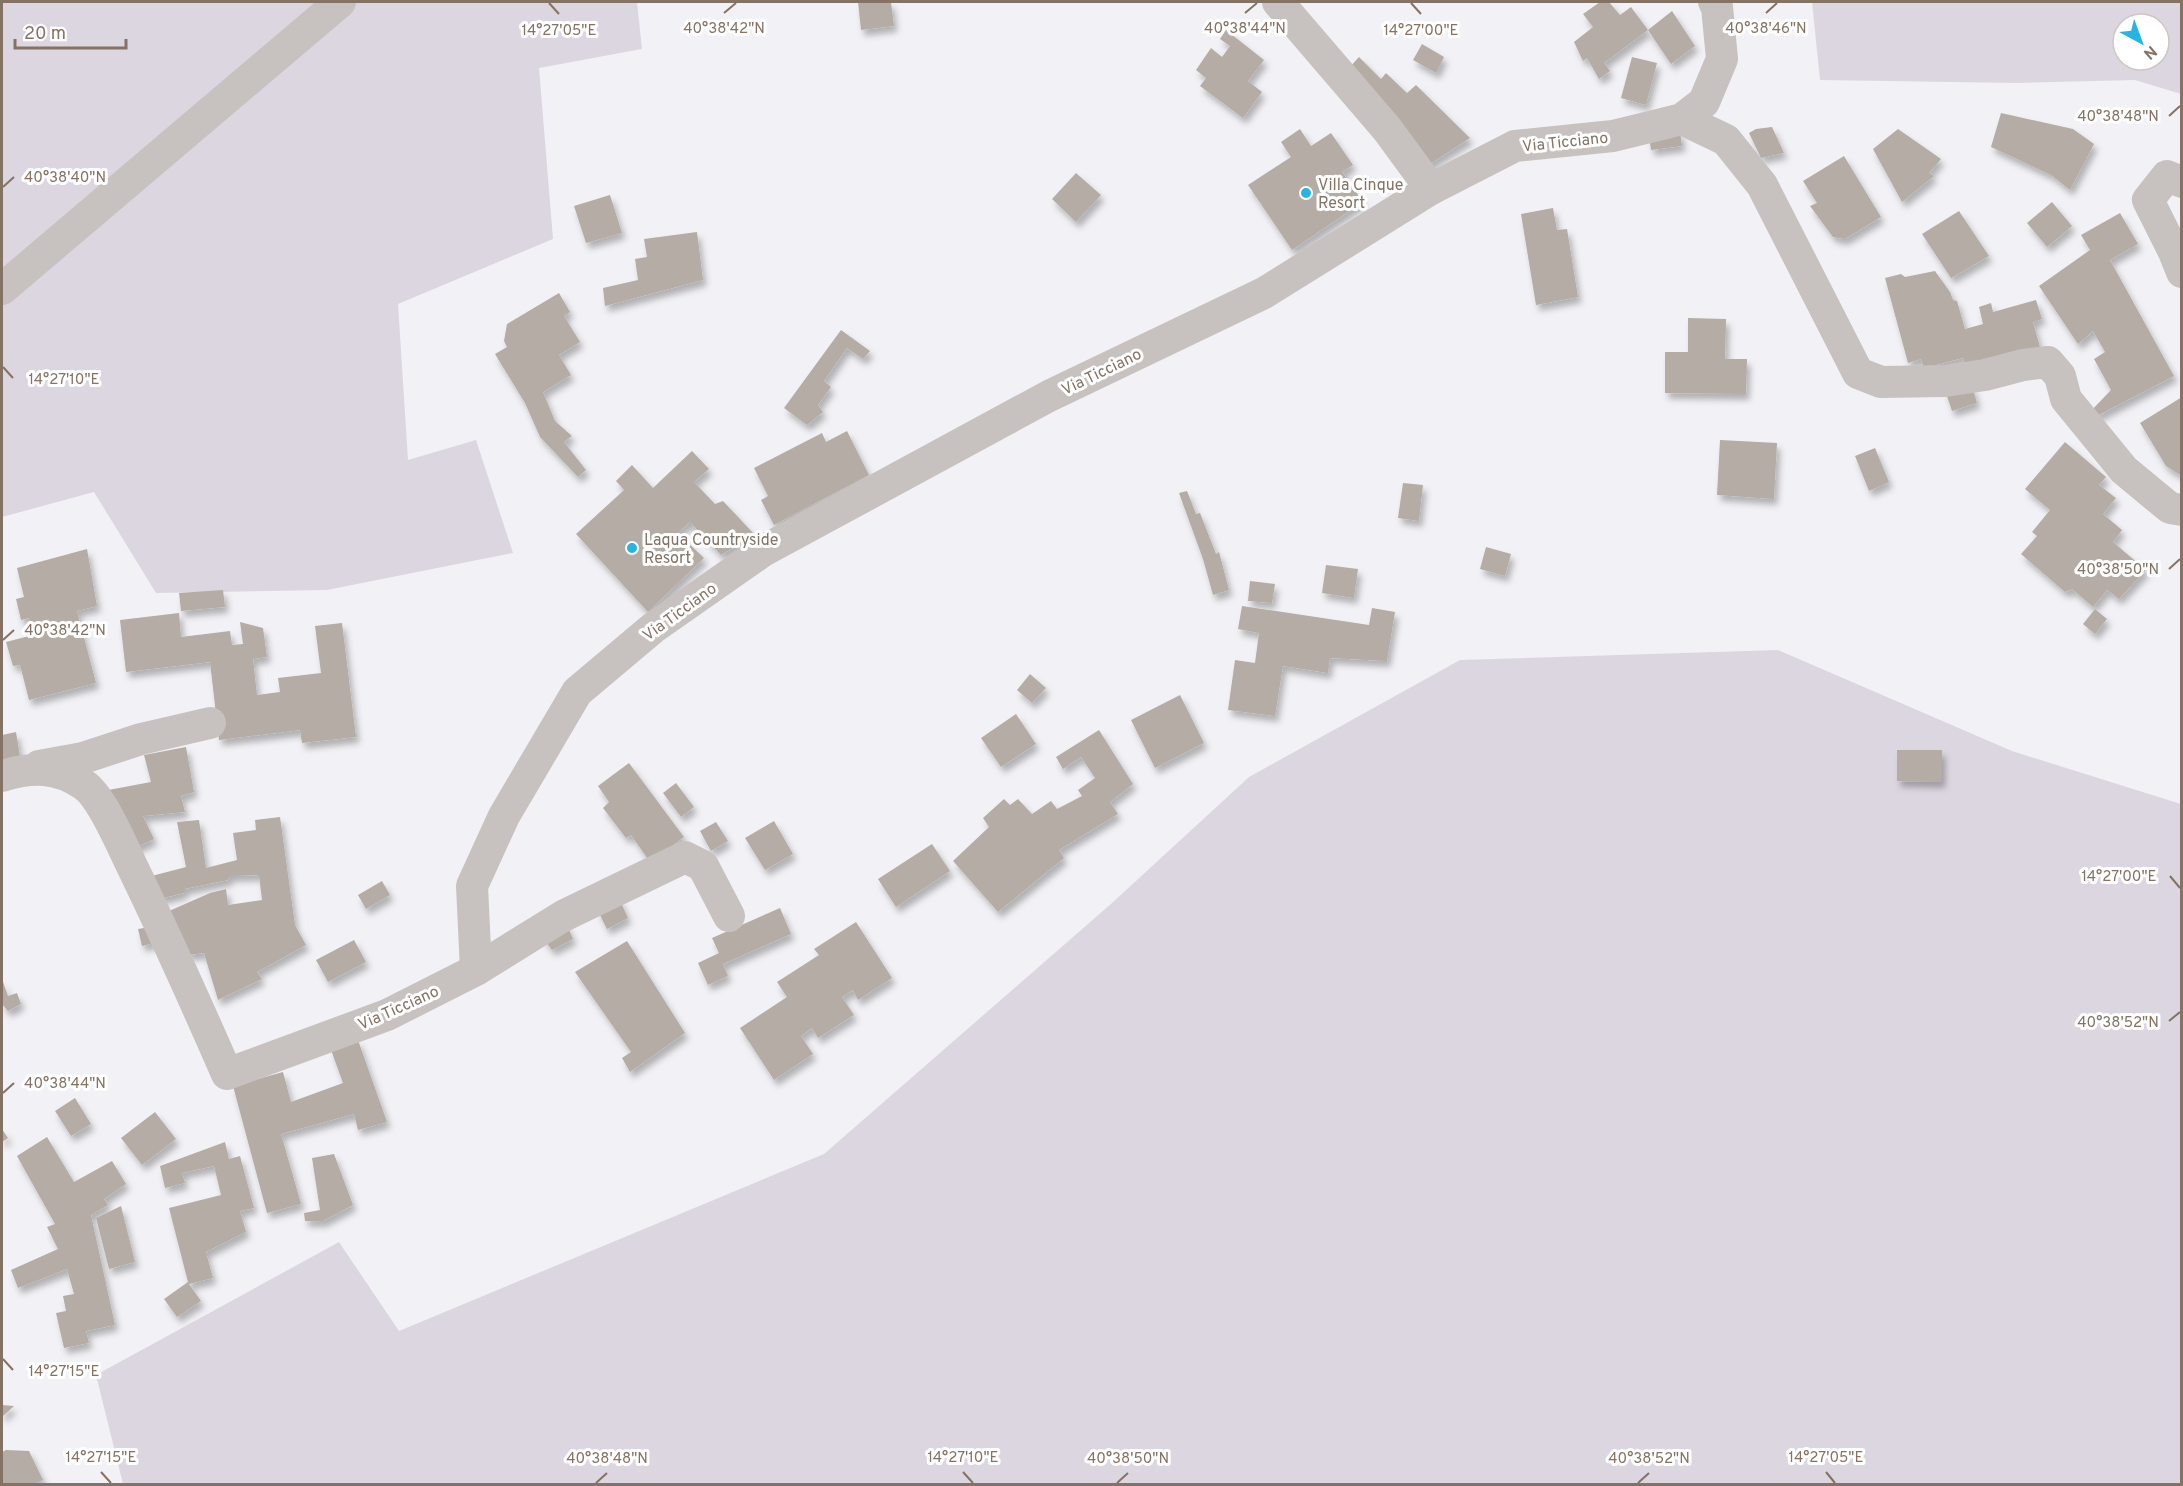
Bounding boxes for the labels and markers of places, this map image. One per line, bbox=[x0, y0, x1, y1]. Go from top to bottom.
place label: Villa Cinque Resort bbox=[1318, 176, 1403, 214]
marker: Villa Cinque Resort bbox=[1299, 186, 1313, 200]
place label: Laqua Countryside Resort bbox=[644, 531, 778, 569]
marker: Laqua Countryside Resort bbox=[625, 541, 639, 555]

